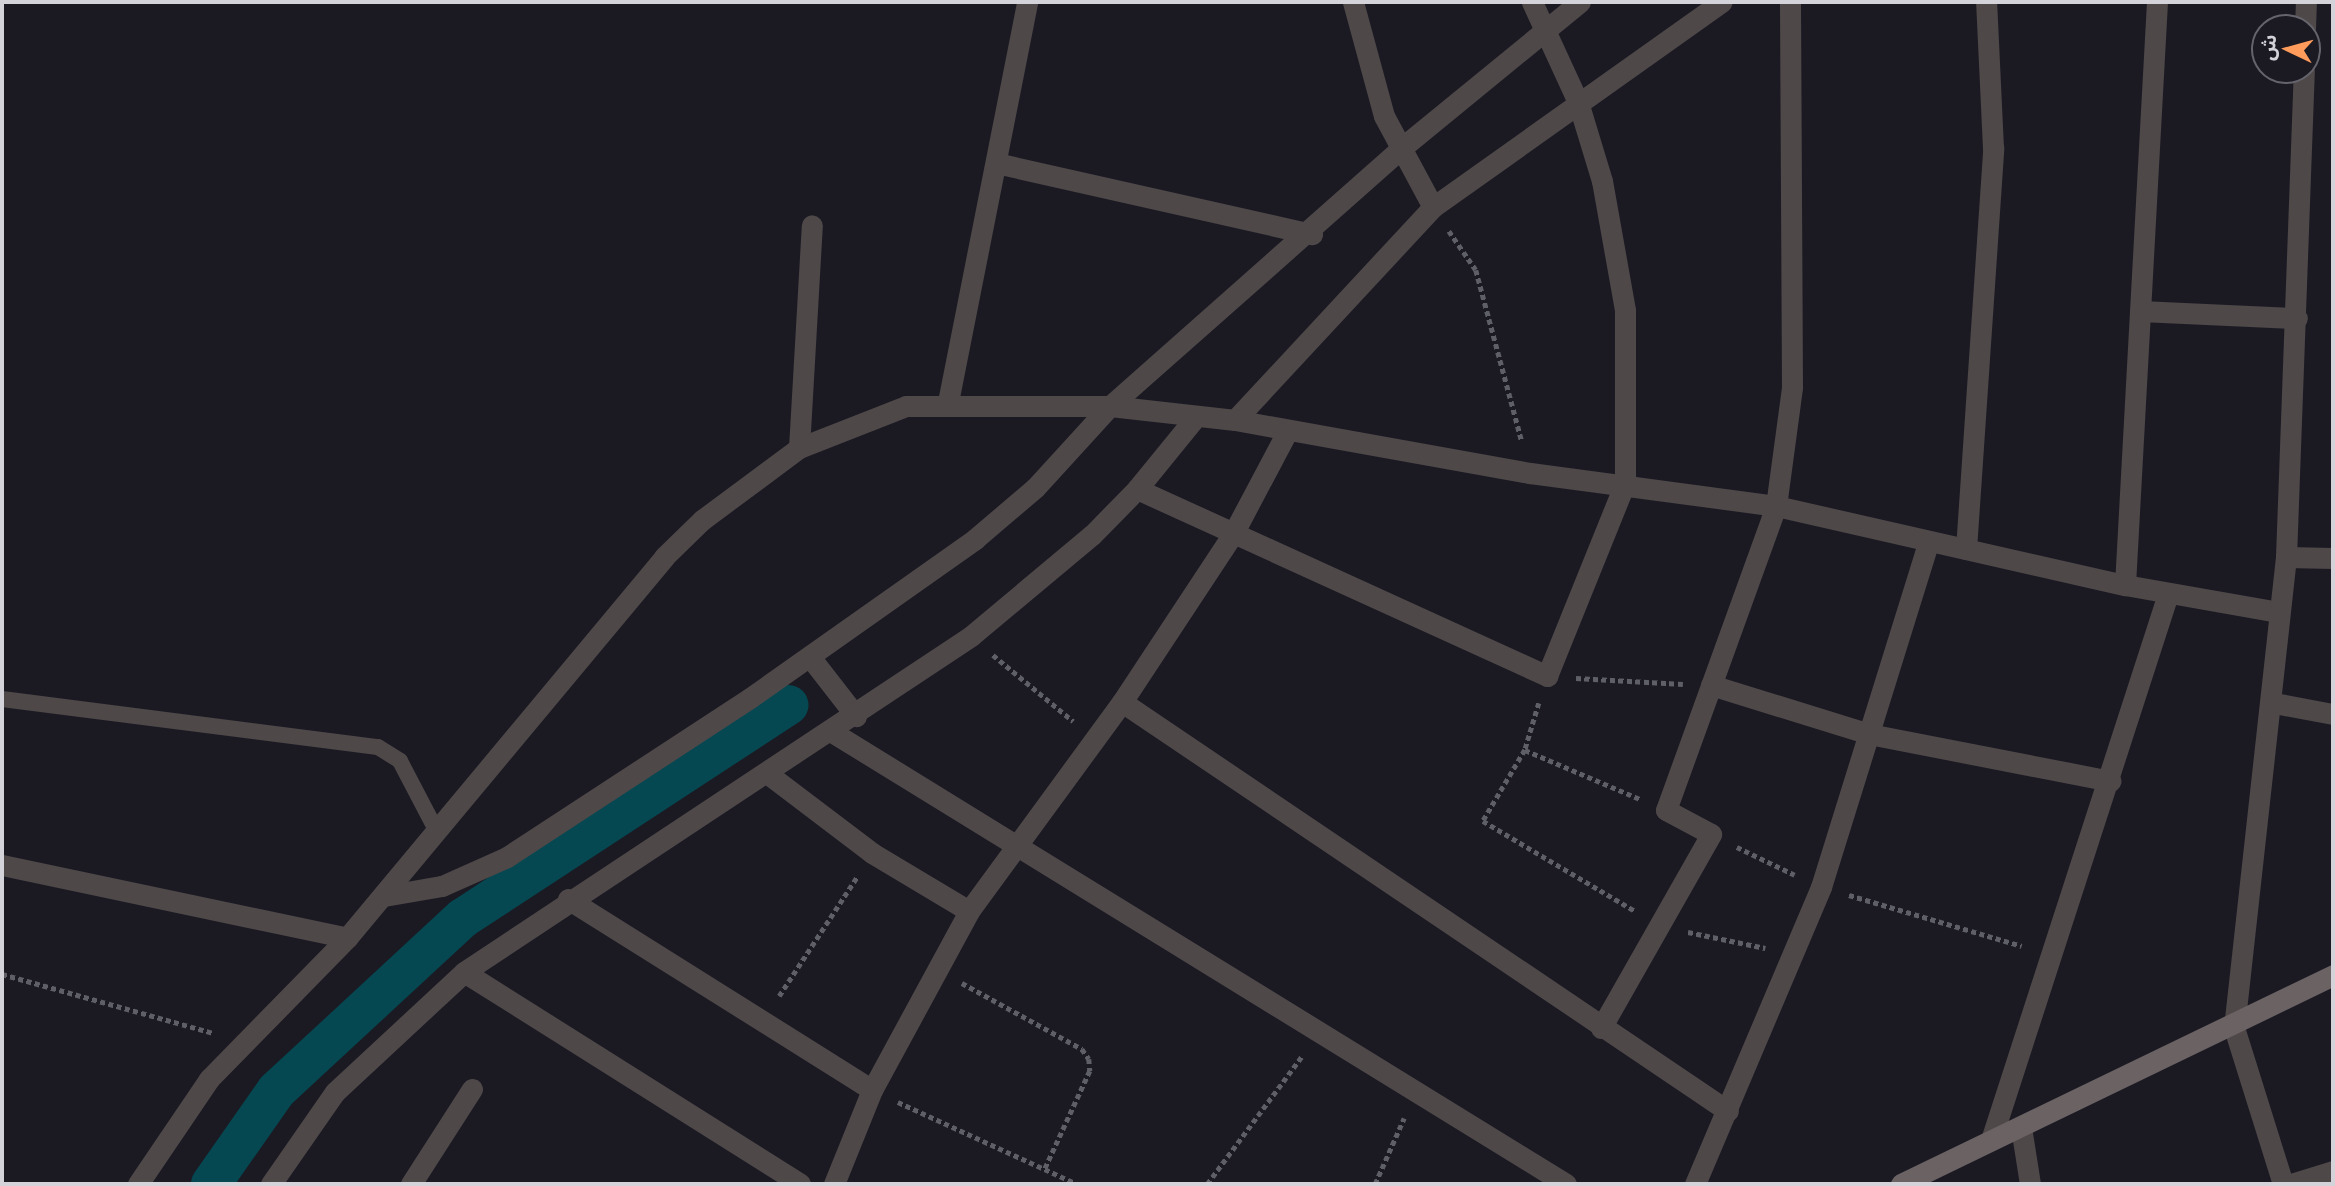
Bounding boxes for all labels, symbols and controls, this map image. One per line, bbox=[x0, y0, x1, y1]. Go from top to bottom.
north arrow bbox=[2251, 14, 2321, 84]
text: ش bbox=[2252, 33, 2282, 62]

